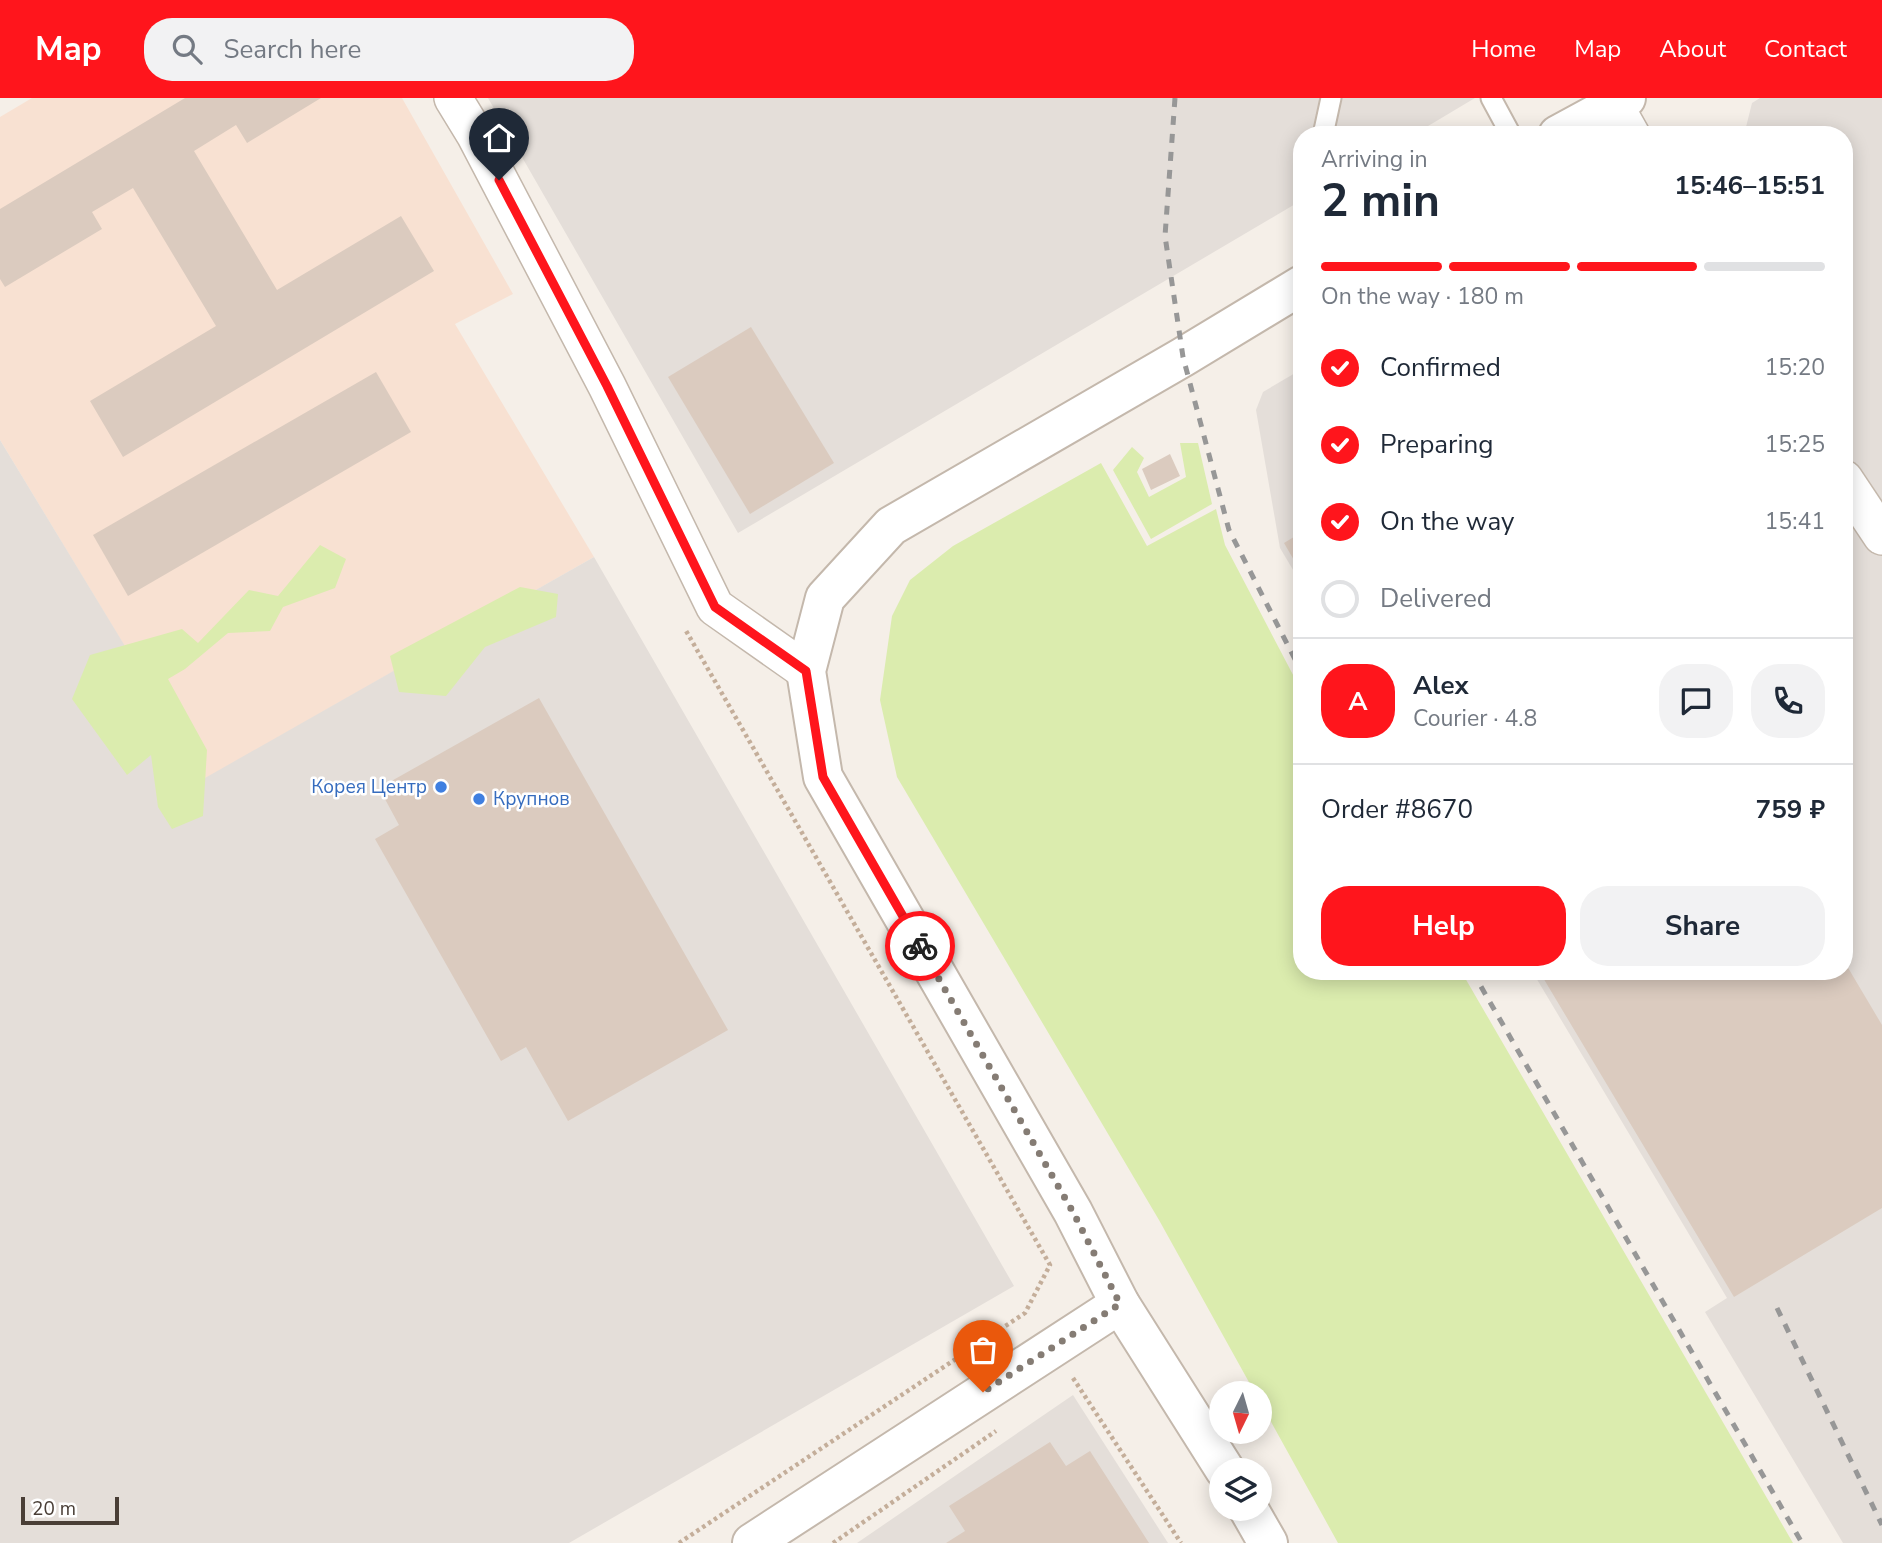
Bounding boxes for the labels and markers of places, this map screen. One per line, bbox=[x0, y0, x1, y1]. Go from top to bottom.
pin bbox=[469, 108, 529, 180]
place label: Корея Центр bbox=[311, 774, 427, 800]
marker: Корея Центр bbox=[433, 779, 449, 795]
place label: Крупнов bbox=[493, 786, 570, 812]
marker: Крупнов bbox=[471, 791, 487, 807]
pin bbox=[953, 1320, 1013, 1392]

